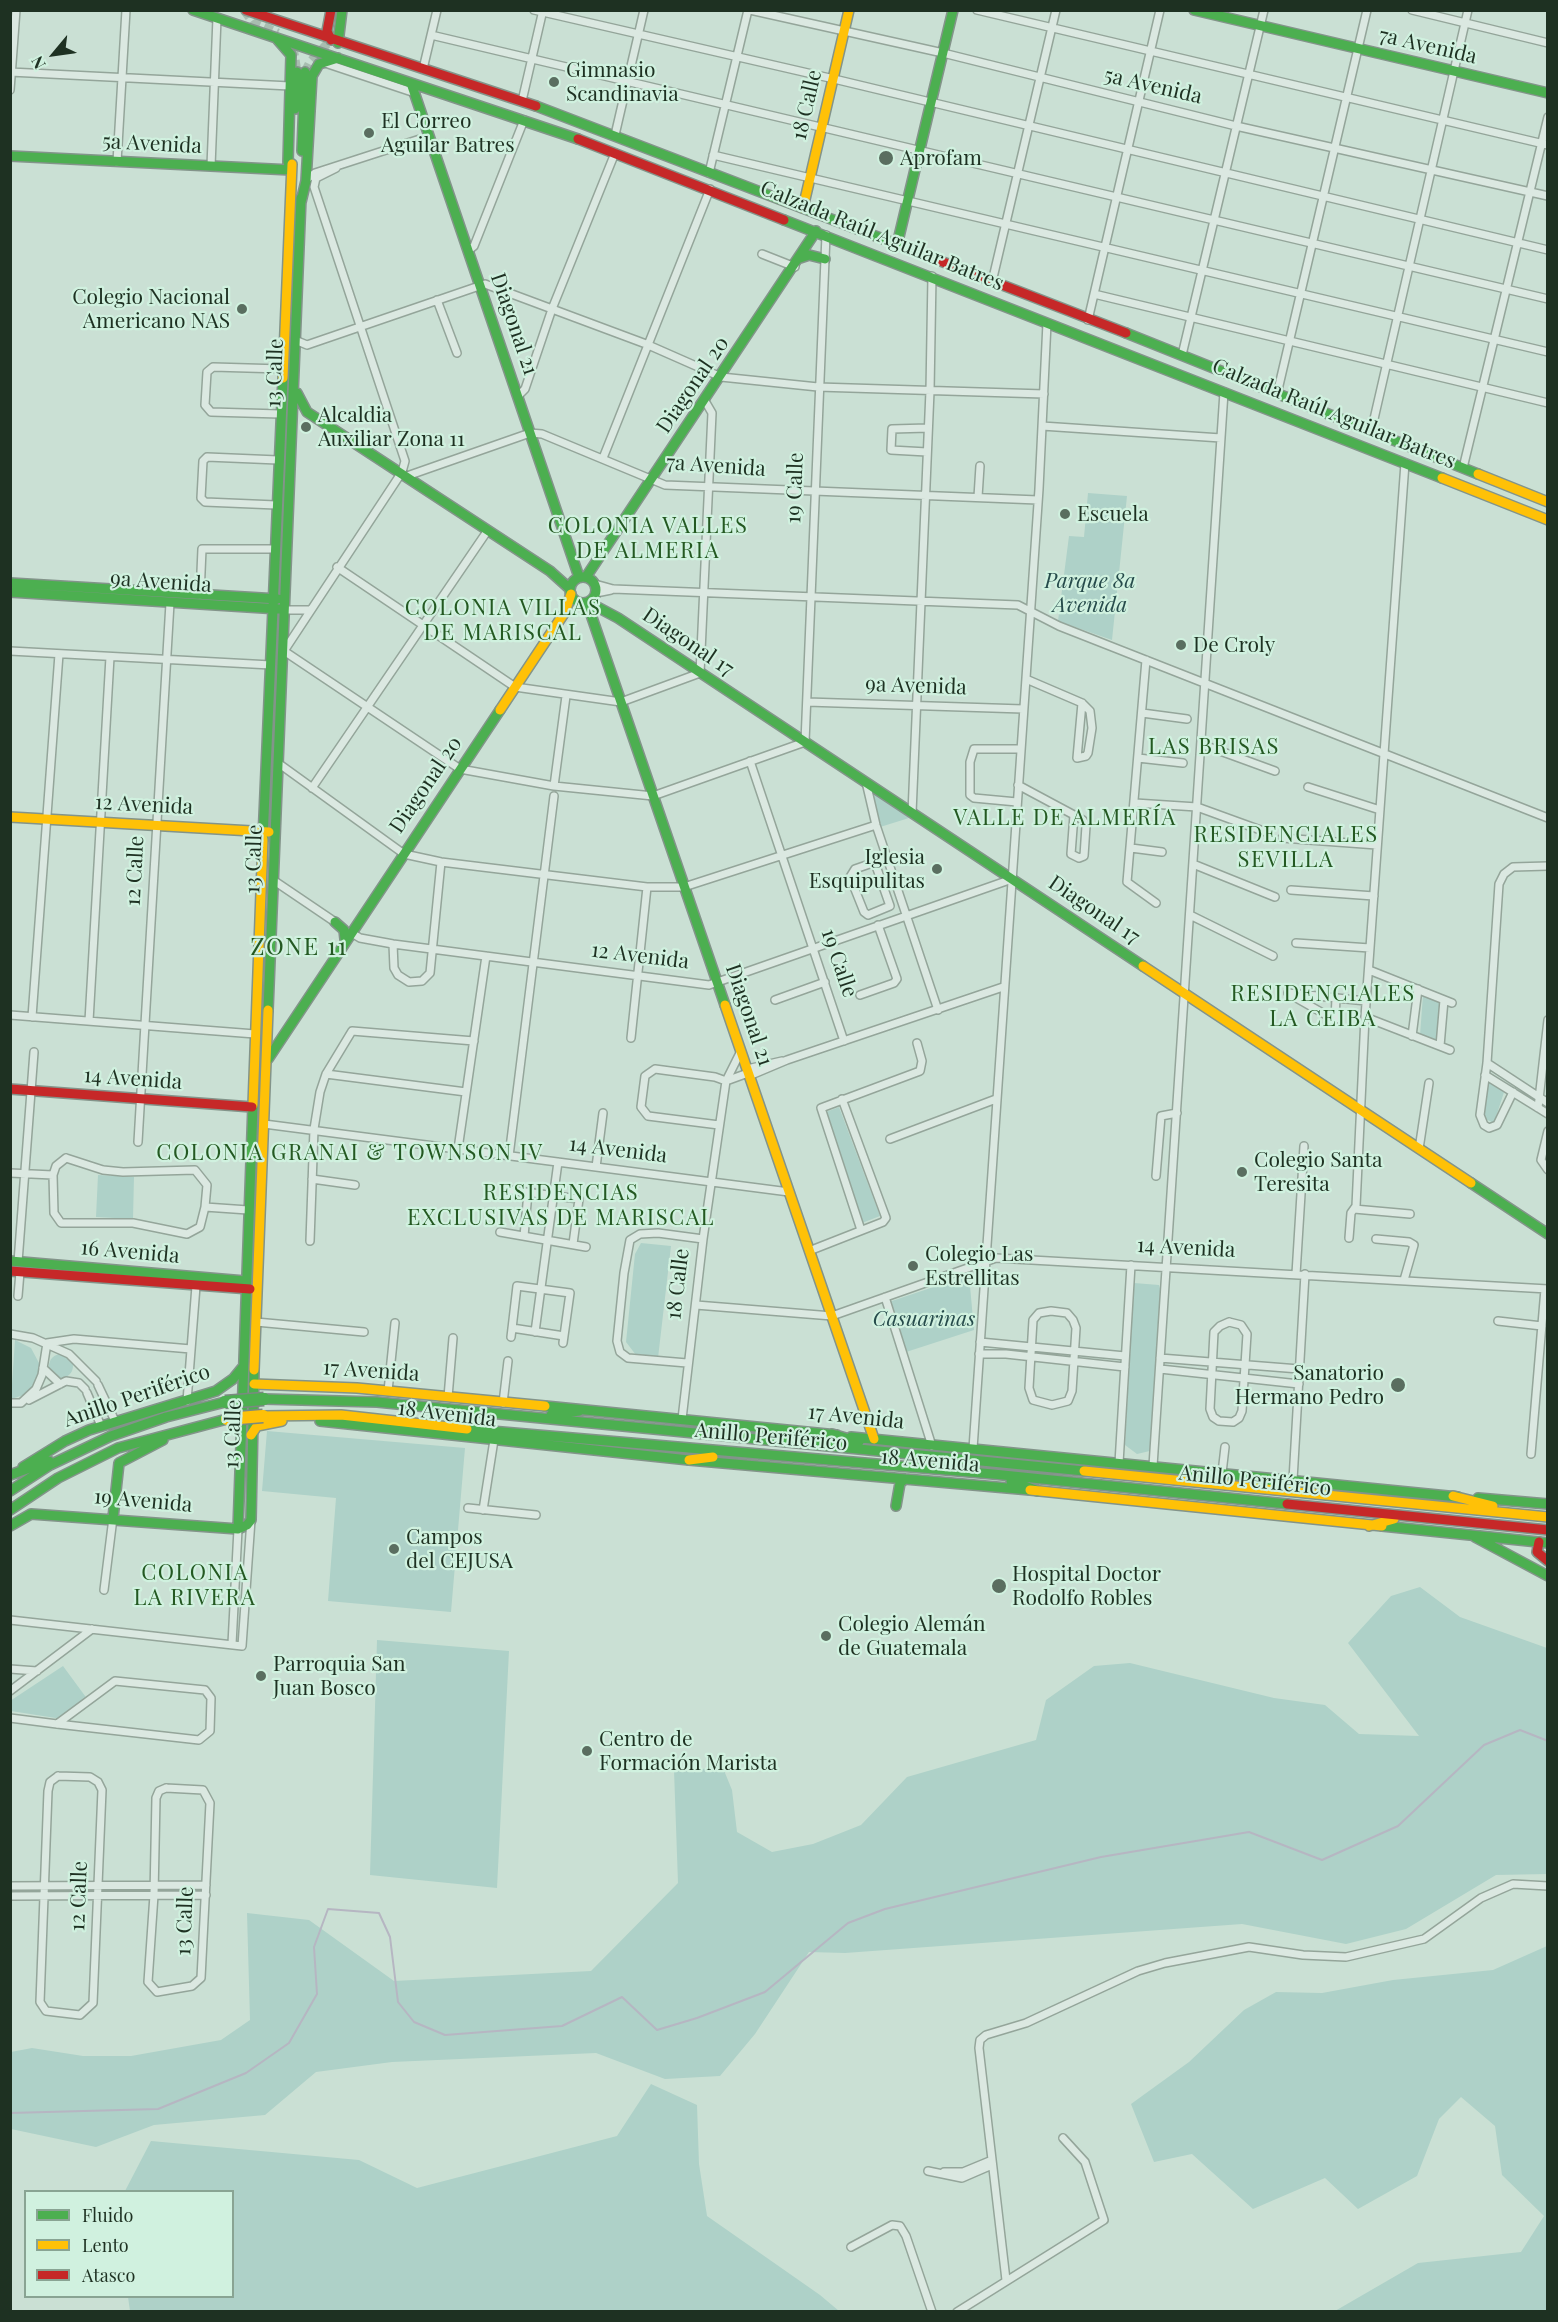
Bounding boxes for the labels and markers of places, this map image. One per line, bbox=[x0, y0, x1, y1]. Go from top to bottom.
place label: Gimnasio Scandinavia bbox=[566, 57, 679, 107]
marker: Gimnasio Scandinavia bbox=[547, 75, 561, 89]
place label: El Correo Aguilar Batres bbox=[381, 108, 515, 158]
marker: El Correo Aguilar Batres bbox=[362, 126, 376, 140]
place label: Aprofam bbox=[900, 145, 982, 171]
marker: Aprofam bbox=[877, 149, 895, 167]
place label: Colegio Nacional Americano NAS bbox=[72, 284, 230, 334]
marker: Colegio Nacional Americano NAS bbox=[235, 302, 249, 316]
place label: Alcaldia Auxiliar Zona 11 bbox=[318, 402, 465, 452]
marker: Alcaldia Auxiliar Zona 11 bbox=[299, 420, 313, 434]
place label: Escuela bbox=[1077, 501, 1149, 527]
marker: Escuela bbox=[1058, 507, 1072, 521]
place label: De Croly bbox=[1193, 632, 1275, 658]
marker: De Croly bbox=[1174, 638, 1188, 652]
place label: Iglesia Esquipulitas bbox=[809, 844, 925, 894]
marker: Iglesia Esquipulitas bbox=[930, 862, 944, 876]
place label: Colegio Santa Teresita bbox=[1254, 1147, 1382, 1197]
marker: Colegio Santa Teresita bbox=[1235, 1165, 1249, 1179]
place label: Colegio Las Estrellitas bbox=[925, 1241, 1033, 1291]
marker: Colegio Las Estrellitas bbox=[906, 1259, 920, 1273]
place label: Sanatorio Hermano Pedro bbox=[1235, 1360, 1384, 1410]
marker: Sanatorio Hermano Pedro bbox=[1389, 1376, 1407, 1394]
place label: Campos del CEJUSA bbox=[406, 1524, 513, 1574]
marker: Campos del CEJUSA bbox=[387, 1542, 401, 1556]
place label: Hospital Doctor Rodolfo Robles bbox=[1012, 1561, 1161, 1611]
marker: Hospital Doctor Rodolfo Robles bbox=[990, 1577, 1008, 1595]
place label: Colegio Alemán de Guatemala bbox=[838, 1611, 985, 1661]
marker: Colegio Alemán de Guatemala bbox=[819, 1629, 833, 1643]
place label: Parroquia San Juan Bosco bbox=[273, 1651, 406, 1701]
marker: Parroquia San Juan Bosco bbox=[254, 1669, 268, 1683]
place label: Centro de Formación Marista bbox=[599, 1726, 777, 1776]
marker: Centro de Formación Marista bbox=[580, 1744, 594, 1758]

